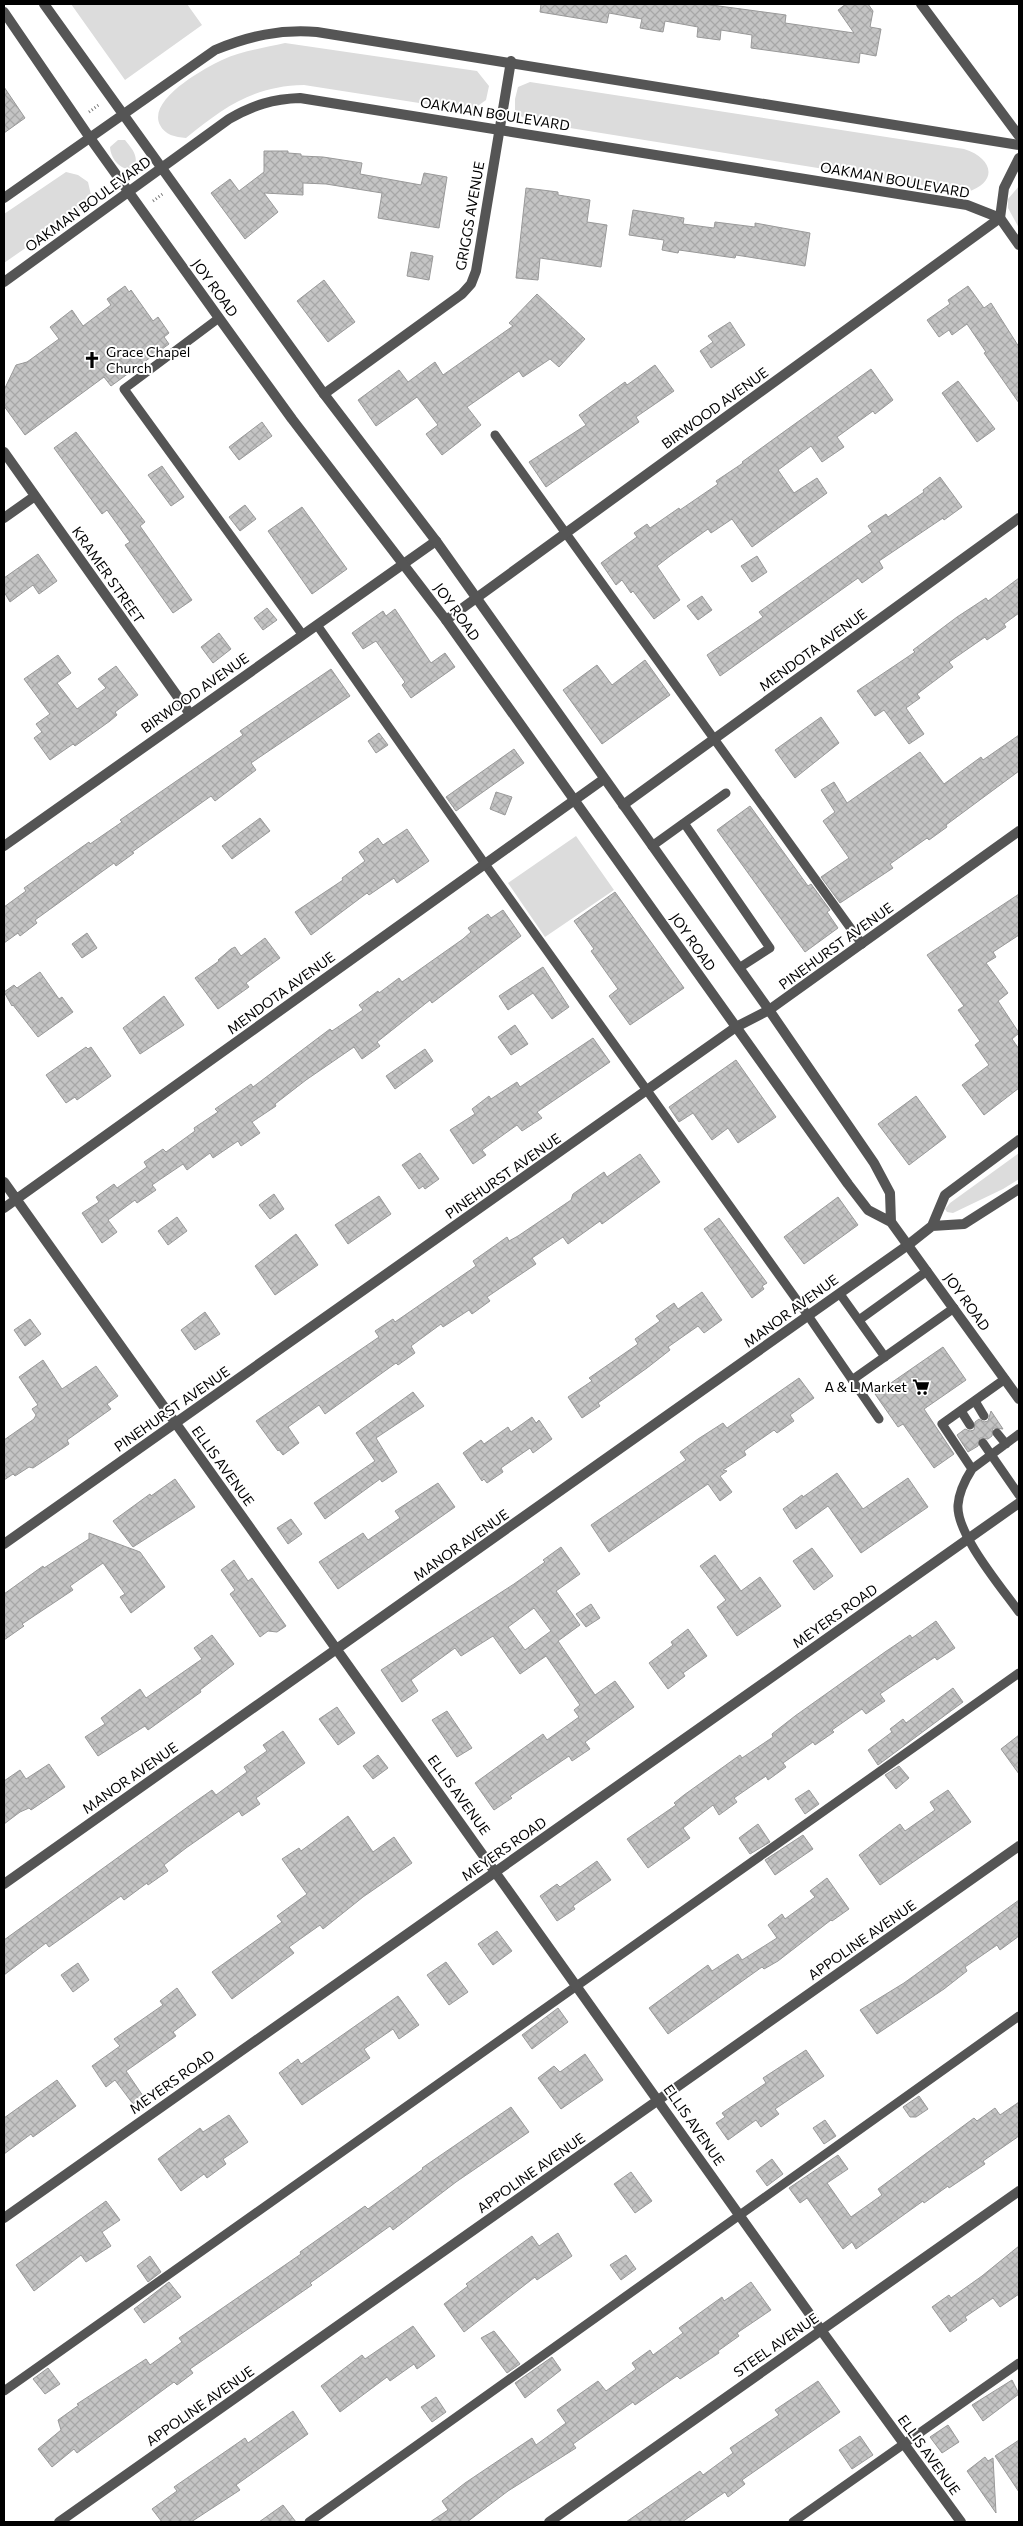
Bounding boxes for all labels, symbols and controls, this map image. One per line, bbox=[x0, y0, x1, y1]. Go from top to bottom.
street label: OAKMAN BOULEVARD bbox=[419, 93, 571, 134]
street label: OAKMAN BOULEVARD bbox=[21, 152, 154, 255]
street label: OAKMAN BOULEVARD bbox=[819, 158, 971, 201]
street label: GRIGGS AVENUE bbox=[452, 160, 487, 272]
street label: JOY ROAD bbox=[189, 256, 242, 320]
place label: Grace Chapel Church bbox=[106, 343, 190, 376]
church icon: Grace Chapel Church bbox=[82, 350, 102, 370]
street label: BIRWOOD AVENUE bbox=[658, 363, 771, 452]
street label: KRAMER STREET bbox=[69, 523, 148, 626]
street label: JOY ROAD bbox=[431, 580, 484, 644]
street label: MENDOTA AVENUE bbox=[755, 605, 870, 694]
street label: BIRWOOD AVENUE bbox=[138, 649, 252, 736]
street label: PINEHURST AVENUE bbox=[775, 898, 896, 993]
street label: JOY ROAD bbox=[667, 909, 720, 974]
street label: MENDOTA AVENUE bbox=[223, 948, 338, 1037]
street label: PINEHURST AVENUE bbox=[442, 1129, 564, 1222]
street label: JOY ROAD bbox=[941, 1270, 994, 1334]
street label: MANOR AVENUE bbox=[740, 1271, 841, 1351]
street label: PINEHURST AVENUE bbox=[111, 1362, 233, 1455]
supermarket icon: A & L Market bbox=[911, 1377, 931, 1397]
place label: A & L Market bbox=[825, 1378, 907, 1395]
street label: ELLIS AVENUE bbox=[189, 1422, 258, 1509]
street label: MANOR AVENUE bbox=[410, 1505, 512, 1584]
street label: MEYERS ROAD bbox=[789, 1580, 880, 1651]
street label: MANOR AVENUE bbox=[79, 1738, 181, 1817]
street label: ELLIS AVENUE bbox=[425, 1751, 494, 1838]
street label: MEYERS ROAD bbox=[458, 1813, 549, 1884]
street label: APPOLINE AVENUE bbox=[804, 1896, 919, 1983]
street label: MEYERS ROAD bbox=[126, 2046, 217, 2117]
street label: ELLIS AVENUE bbox=[660, 2081, 729, 2168]
street label: APPOLINE AVENUE bbox=[473, 2129, 588, 2216]
street label: STEEL AVENUE bbox=[730, 2309, 822, 2380]
street label: APPOLINE AVENUE bbox=[142, 2362, 257, 2449]
street label: ELLIS AVENUE bbox=[895, 2411, 964, 2498]

